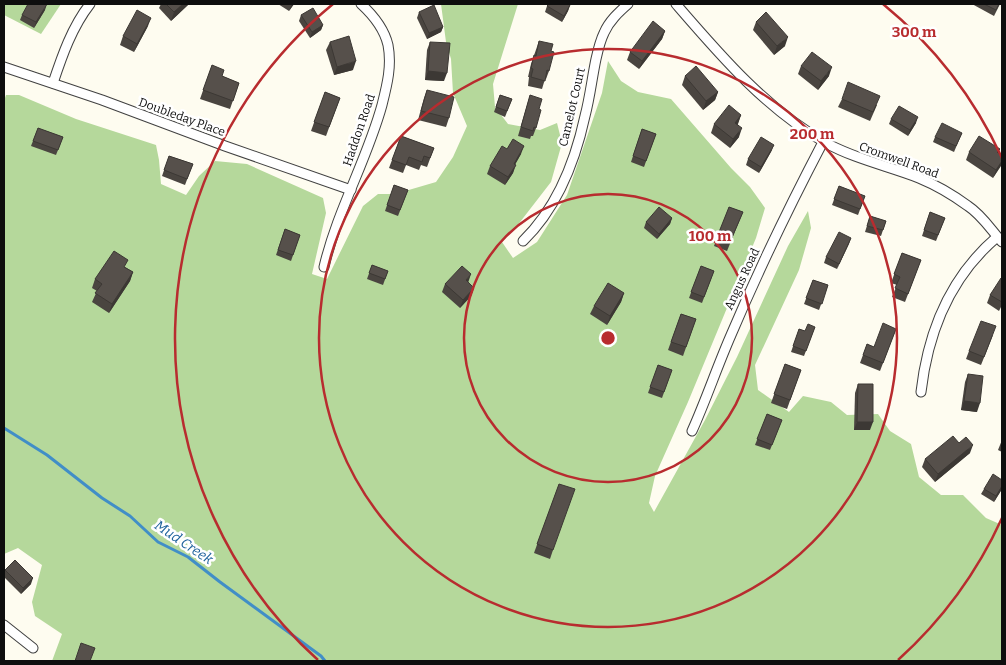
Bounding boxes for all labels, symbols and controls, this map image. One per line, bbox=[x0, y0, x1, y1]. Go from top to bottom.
text: 300 m bbox=[892, 23, 937, 41]
street label: Camelot Court bbox=[556, 66, 588, 148]
street label: Haddon Road bbox=[340, 92, 378, 168]
street label: Doubleday Place bbox=[137, 95, 227, 139]
text: 200 m bbox=[790, 125, 835, 143]
street label: Cromwell Road bbox=[857, 139, 941, 181]
text: 100 m bbox=[689, 227, 732, 245]
street label: Angus Road bbox=[722, 246, 762, 312]
centre of rings bbox=[599, 329, 617, 347]
water label: Mud Creek bbox=[151, 517, 217, 568]

